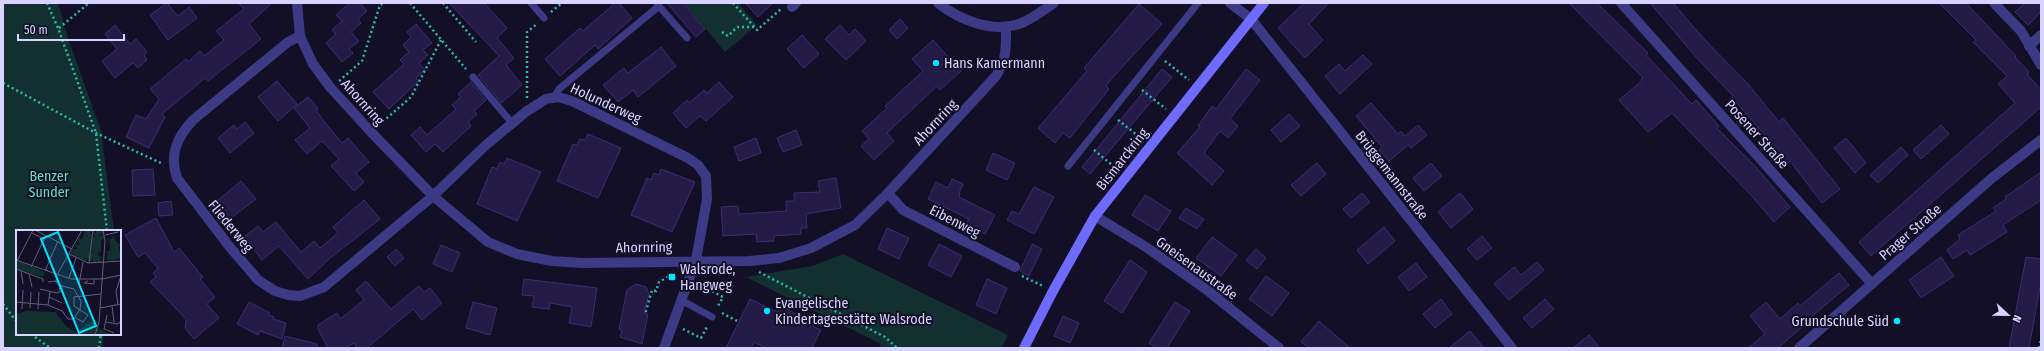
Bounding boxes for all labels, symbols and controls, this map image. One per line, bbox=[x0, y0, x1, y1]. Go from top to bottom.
scale bar bbox=[18, 16, 124, 42]
text: 50 m bbox=[24, 23, 48, 37]
place label: Hans Kamermann bbox=[944, 55, 1045, 72]
marker: Hans Kamermann bbox=[931, 58, 941, 68]
street label: Ahornring bbox=[337, 76, 388, 129]
street label: Holunderweg bbox=[568, 80, 644, 127]
street label: Ahornring bbox=[910, 95, 961, 149]
street label: Posener Straße bbox=[1721, 96, 1792, 172]
street label: Bismarckring bbox=[1093, 125, 1152, 194]
street label: Brüggemannstraße bbox=[1352, 127, 1432, 223]
park label: Benzer Sunder bbox=[29, 168, 70, 201]
street label: Fliederweg bbox=[204, 197, 257, 256]
street label: Eibenweg bbox=[927, 201, 983, 242]
street label: Prager Straße bbox=[1876, 201, 1945, 264]
inset map bbox=[16, 230, 121, 335]
street label: Gneisenaustraße bbox=[1153, 233, 1241, 304]
street label: Ahornring bbox=[615, 238, 673, 256]
place label: Walsrode, Hangweg bbox=[680, 261, 736, 294]
marker: Walsrode, Hangweg bbox=[667, 272, 677, 282]
place label: Evangelische Kindertagesstätte Walsrode bbox=[775, 295, 932, 328]
north arrow bbox=[1988, 295, 2028, 335]
marker: Evangelische Kindertagesstätte Walsrode bbox=[762, 306, 772, 316]
place label: Grundschule Süd bbox=[1792, 313, 1889, 330]
text: N bbox=[2010, 313, 2024, 324]
marker: Grundschule Süd bbox=[1892, 316, 1902, 326]

